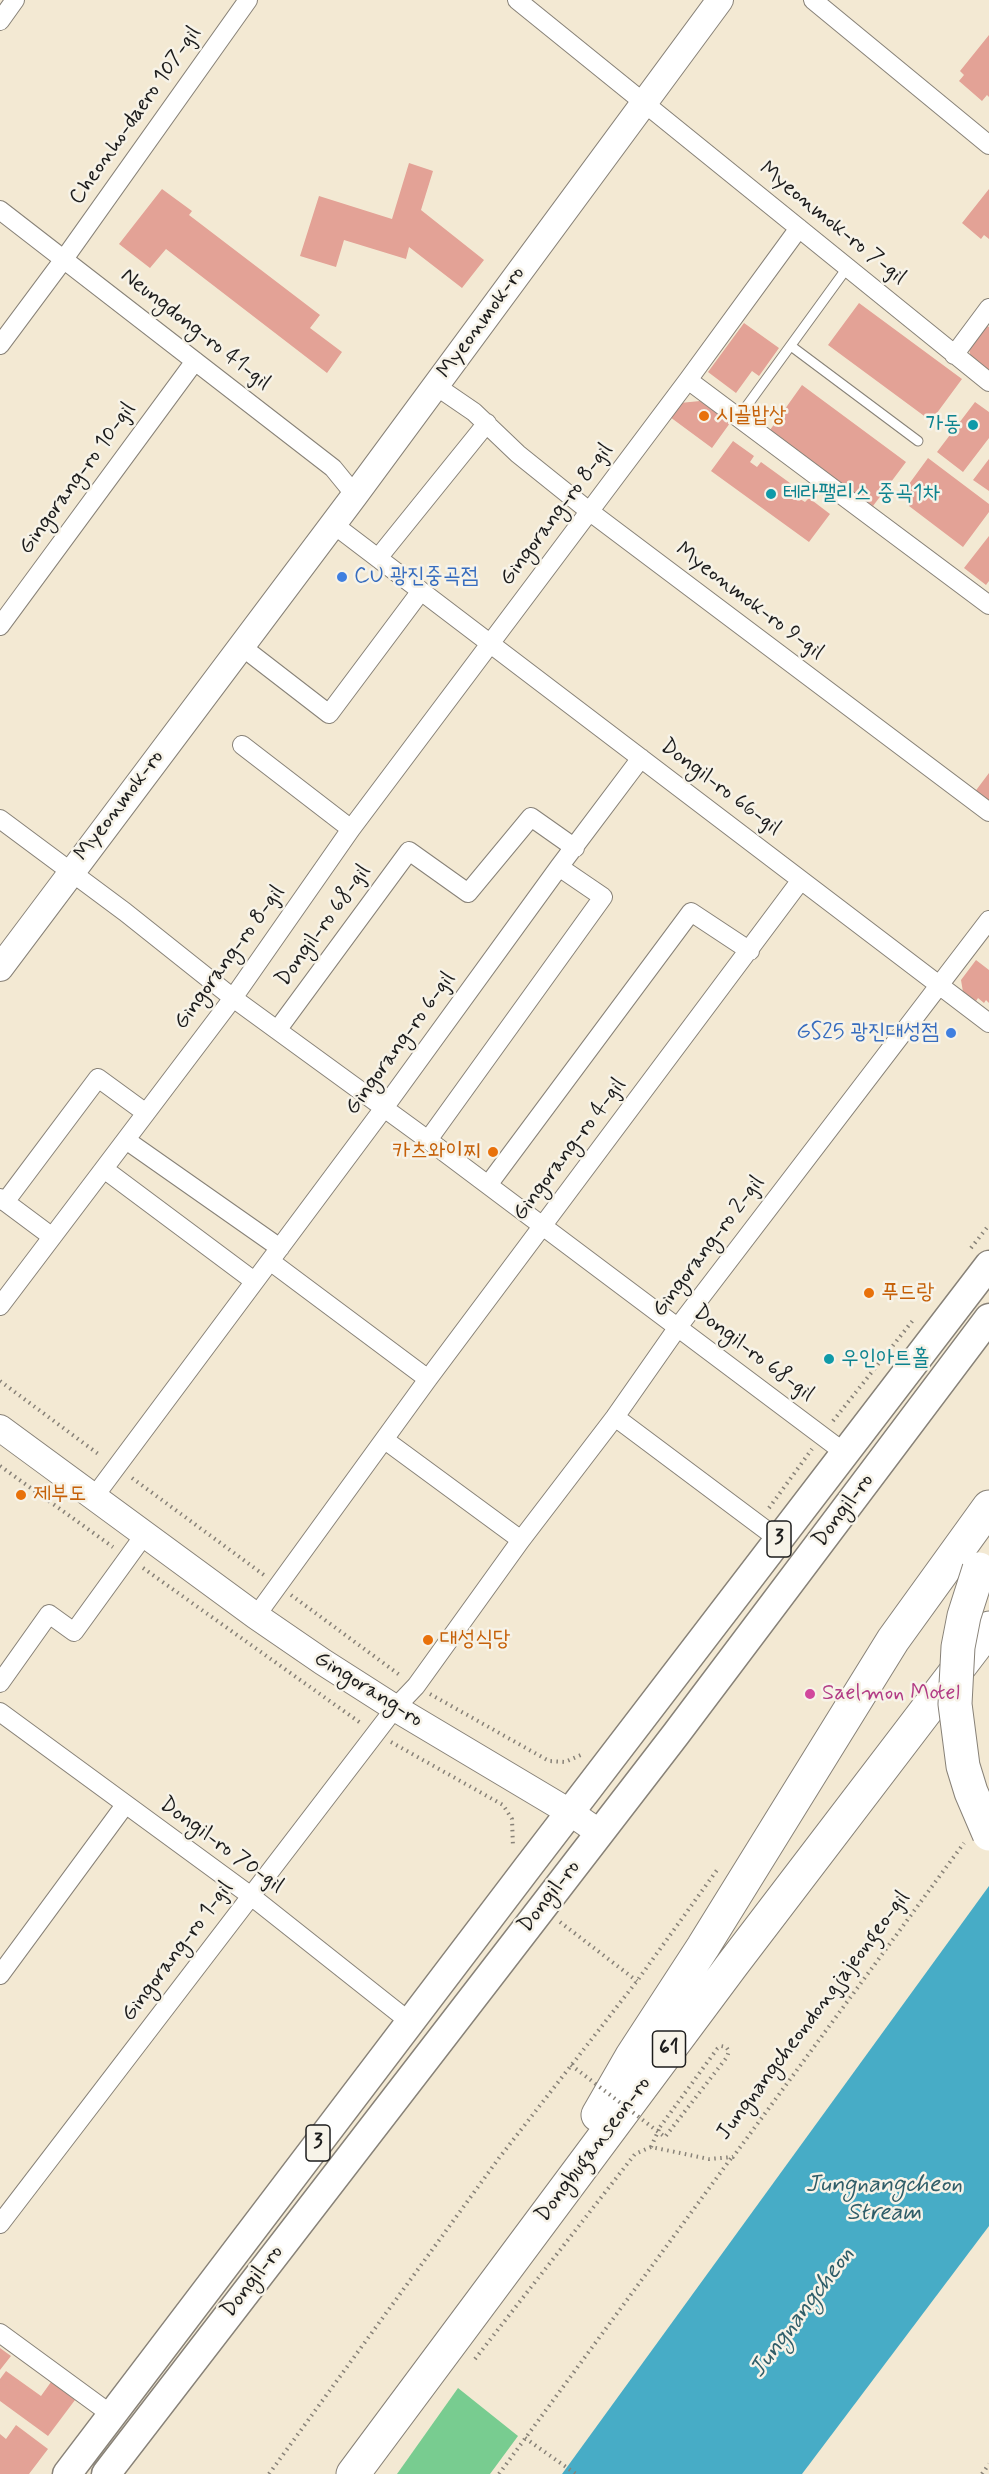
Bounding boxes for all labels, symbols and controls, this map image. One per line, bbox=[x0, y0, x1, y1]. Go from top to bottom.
street label: Cheonho-daero 107-gil bbox=[64, 22, 208, 210]
street label: Myeonmok-ro 7-gil bbox=[753, 157, 911, 291]
street label: Myeonmok-ro bbox=[432, 262, 532, 384]
street label: Neungdong-ro 41-gil bbox=[115, 263, 275, 397]
street label: Gingorang-ro 10-gil bbox=[14, 398, 142, 560]
place label: 시골밥상 bbox=[716, 403, 787, 429]
marker: 시골밥상 bbox=[697, 409, 711, 423]
place label: 가동 bbox=[926, 412, 961, 438]
marker: 가동 bbox=[966, 418, 980, 432]
street label: Gingorang-ro 8-gil bbox=[495, 438, 619, 592]
place label: 테라팰리스 중곡1차 bbox=[783, 481, 940, 507]
marker: 테라팰리스 중곡1차 bbox=[764, 487, 778, 501]
street label: Myeonmok-ro 9-gil bbox=[670, 538, 828, 666]
place label: CU 광진중곡점 bbox=[354, 564, 478, 590]
marker: CU 광진중곡점 bbox=[335, 570, 349, 584]
street label: Dongil-ro 66-gil bbox=[654, 734, 786, 842]
street label: Myeonmok-ro bbox=[70, 745, 170, 867]
street label: Dongil-ro 68-gil bbox=[271, 860, 377, 992]
street label: Gingorang-ro 8-gil bbox=[169, 881, 291, 1035]
street label: Gingorang-ro 6-gil bbox=[340, 967, 462, 1121]
place label: GS25 광진대성점 bbox=[796, 1020, 939, 1046]
marker: GS25 광진대성점 bbox=[944, 1026, 958, 1040]
street label: Gingorang-ro 4-gil bbox=[508, 1073, 632, 1227]
place label: 카츠와이찌 bbox=[392, 1139, 481, 1165]
marker: 카츠와이찌 bbox=[486, 1145, 500, 1159]
street label: Gingorang-ro 2-gil bbox=[647, 1171, 771, 1323]
place label: 푸드랑 bbox=[881, 1280, 934, 1306]
marker: 푸드랑 bbox=[862, 1286, 876, 1300]
street label: Dongil-ro 68-gil bbox=[687, 1300, 819, 1408]
place label: 우인아트홀 bbox=[841, 1346, 930, 1372]
marker: 우인아트홀 bbox=[822, 1352, 836, 1366]
street label: Dongil-ro bbox=[808, 1469, 880, 1553]
place label: 제부도 bbox=[33, 1482, 86, 1508]
marker: 제부도 bbox=[14, 1488, 28, 1502]
road number: 3 bbox=[767, 1521, 791, 1557]
place label: 대성식당 bbox=[440, 1627, 511, 1653]
marker: 대성식당 bbox=[421, 1633, 435, 1647]
street label: Gingorang-ro bbox=[309, 1646, 427, 1734]
place label: Saelmon Motel bbox=[822, 1681, 960, 1707]
marker: Saelmon Motel bbox=[803, 1687, 817, 1701]
street label: Dongil-ro 70-gil bbox=[154, 1792, 288, 1900]
street label: Dongil-ro bbox=[513, 1855, 587, 1939]
street label: Gingorang-ro 1-gil bbox=[117, 1876, 239, 2028]
street label: Jungnangcheondongjajeongeo-gil bbox=[712, 1886, 916, 2146]
road number: 61 bbox=[652, 2031, 686, 2067]
street label: Dongbuganseon-ro bbox=[531, 2072, 657, 2228]
road number: 3 bbox=[306, 2125, 330, 2161]
water label: Jungnangcheon Stream bbox=[806, 2172, 962, 2228]
street label: Dongil-ro bbox=[216, 2240, 290, 2324]
water label: Jungnangcheon bbox=[744, 2242, 862, 2384]

